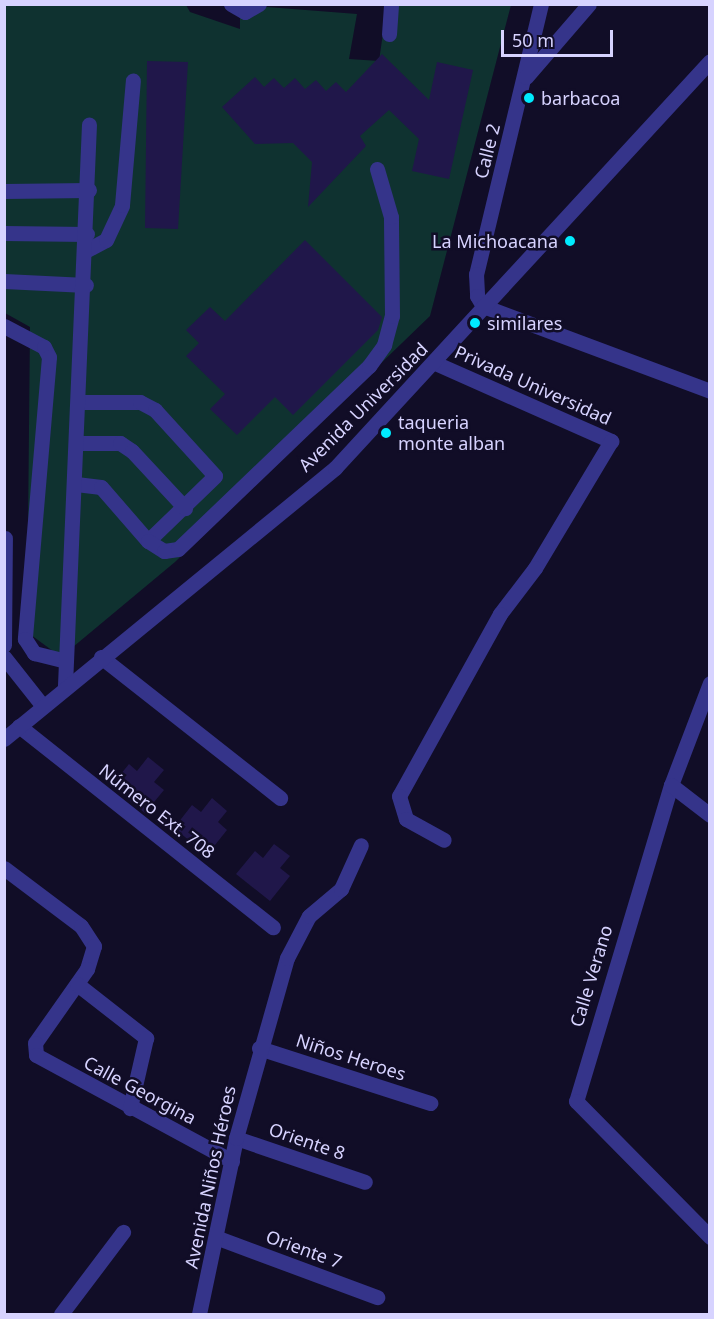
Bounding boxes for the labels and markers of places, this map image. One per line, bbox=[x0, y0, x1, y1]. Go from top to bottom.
place label: barbacoa bbox=[541, 87, 620, 109]
marker: barbacoa bbox=[522, 91, 536, 105]
place label: La Michoacana bbox=[432, 230, 558, 252]
marker: La Michoacana bbox=[563, 234, 577, 248]
place label: similares bbox=[487, 312, 562, 334]
marker: similares bbox=[468, 316, 482, 330]
place label: taqueria monte alban bbox=[398, 412, 505, 454]
marker: taqueria monte alban bbox=[379, 426, 393, 440]

